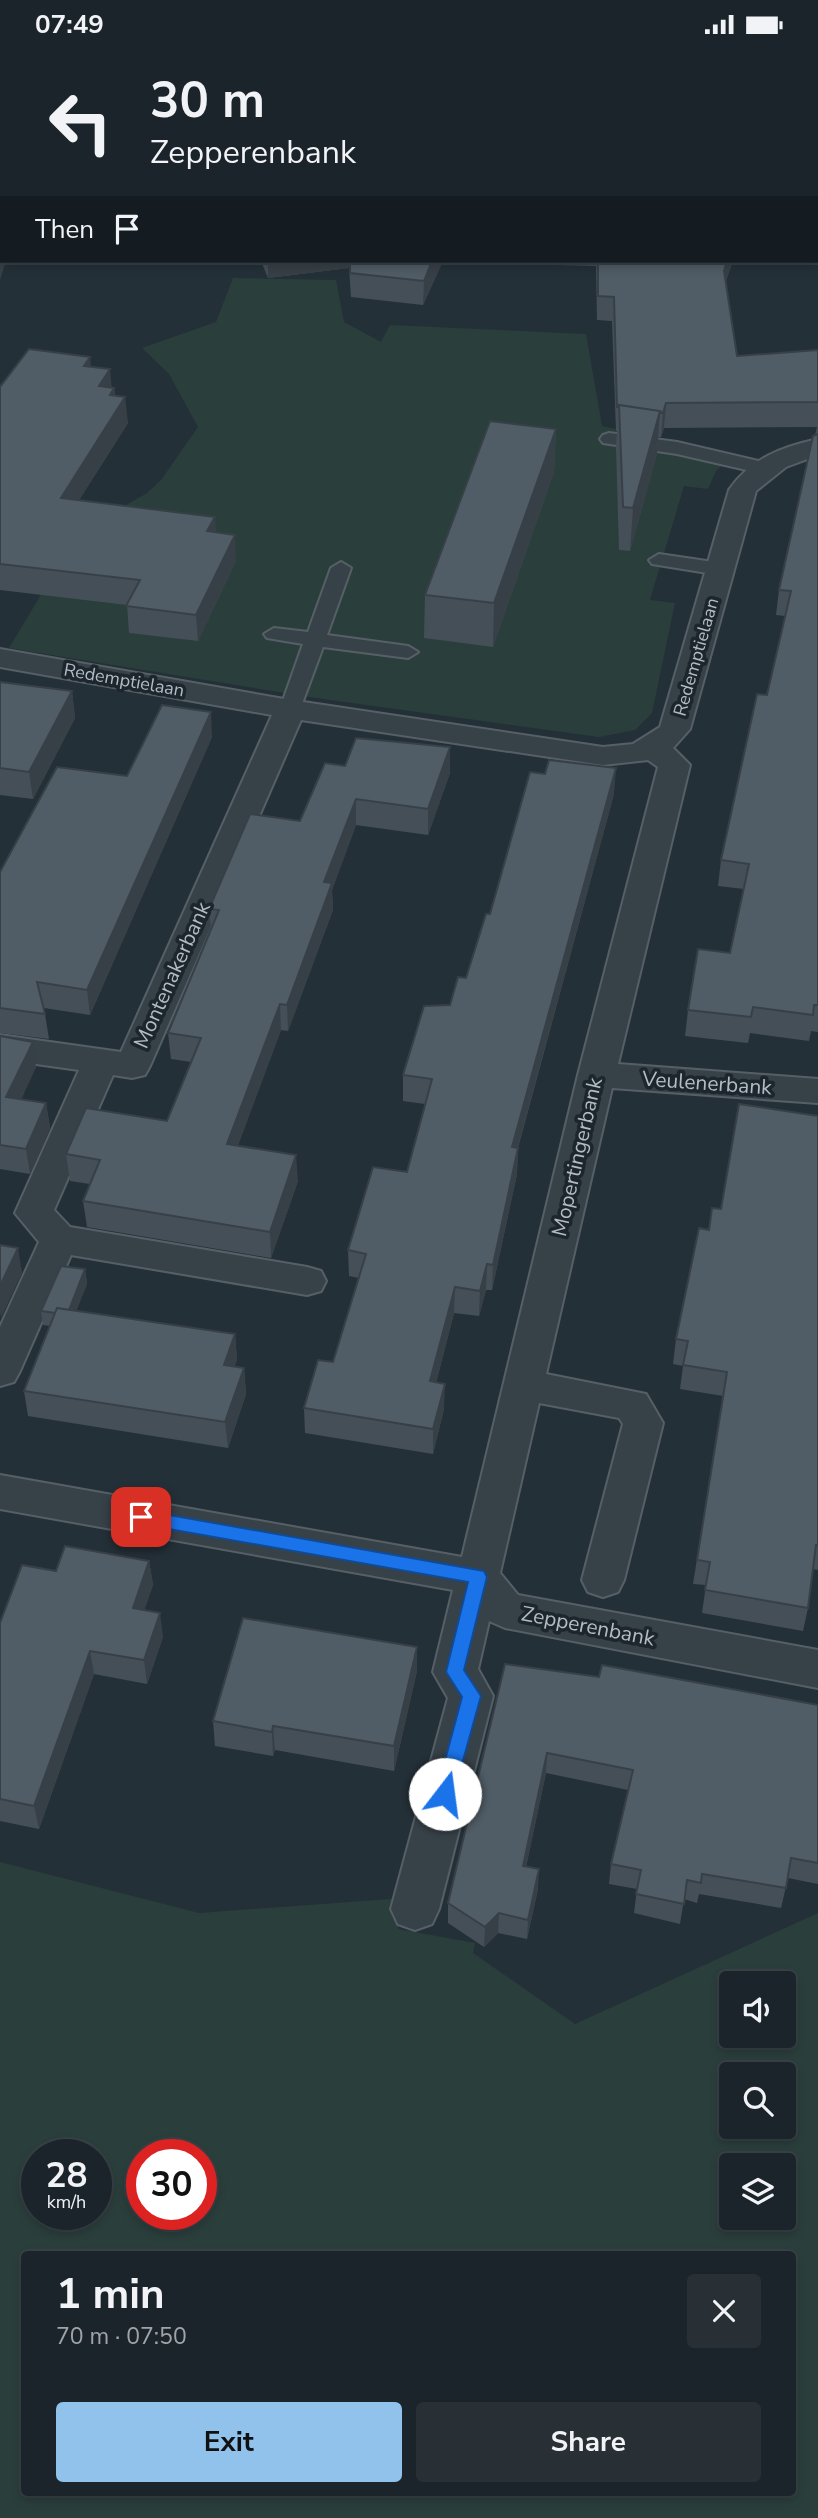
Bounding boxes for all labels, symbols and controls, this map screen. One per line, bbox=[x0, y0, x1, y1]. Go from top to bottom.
text: 07:49 bbox=[35, 7, 104, 42]
text: 30 m bbox=[150, 67, 265, 134]
icon: left bbox=[35, 77, 126, 168]
text: Zepperenbank bbox=[150, 131, 356, 174]
icon: arrive bbox=[108, 210, 146, 248]
text: Then bbox=[35, 212, 94, 247]
street label: Redemptielaan bbox=[668, 595, 724, 719]
street label: Redemptielaan bbox=[62, 658, 186, 702]
street label: Montenakerbank bbox=[127, 897, 217, 1053]
street label: Veulenerbank bbox=[640, 1064, 773, 1102]
street label: Mopertingerbank bbox=[545, 1074, 609, 1239]
pin bbox=[111, 1487, 171, 1547]
icon: arrive bbox=[122, 1498, 160, 1536]
street label: Zepperenbank bbox=[519, 1599, 658, 1653]
position arrow bbox=[408, 1757, 482, 1831]
map controls bbox=[719, 1971, 796, 2230]
button: sound bbox=[719, 1971, 796, 2048]
button: search bbox=[719, 2062, 796, 2139]
speed limit sign: 30 bbox=[126, 2139, 217, 2230]
text: 28 bbox=[45, 2152, 88, 2199]
button: layers bbox=[719, 2153, 796, 2230]
text: km/h bbox=[47, 2190, 86, 2214]
text: 1 min bbox=[56, 2266, 165, 2323]
button: close bbox=[687, 2274, 761, 2348]
text: 70 m · 07:50 bbox=[56, 2321, 187, 2352]
button: Exit bbox=[56, 2402, 402, 2482]
button: Share bbox=[416, 2402, 761, 2482]

